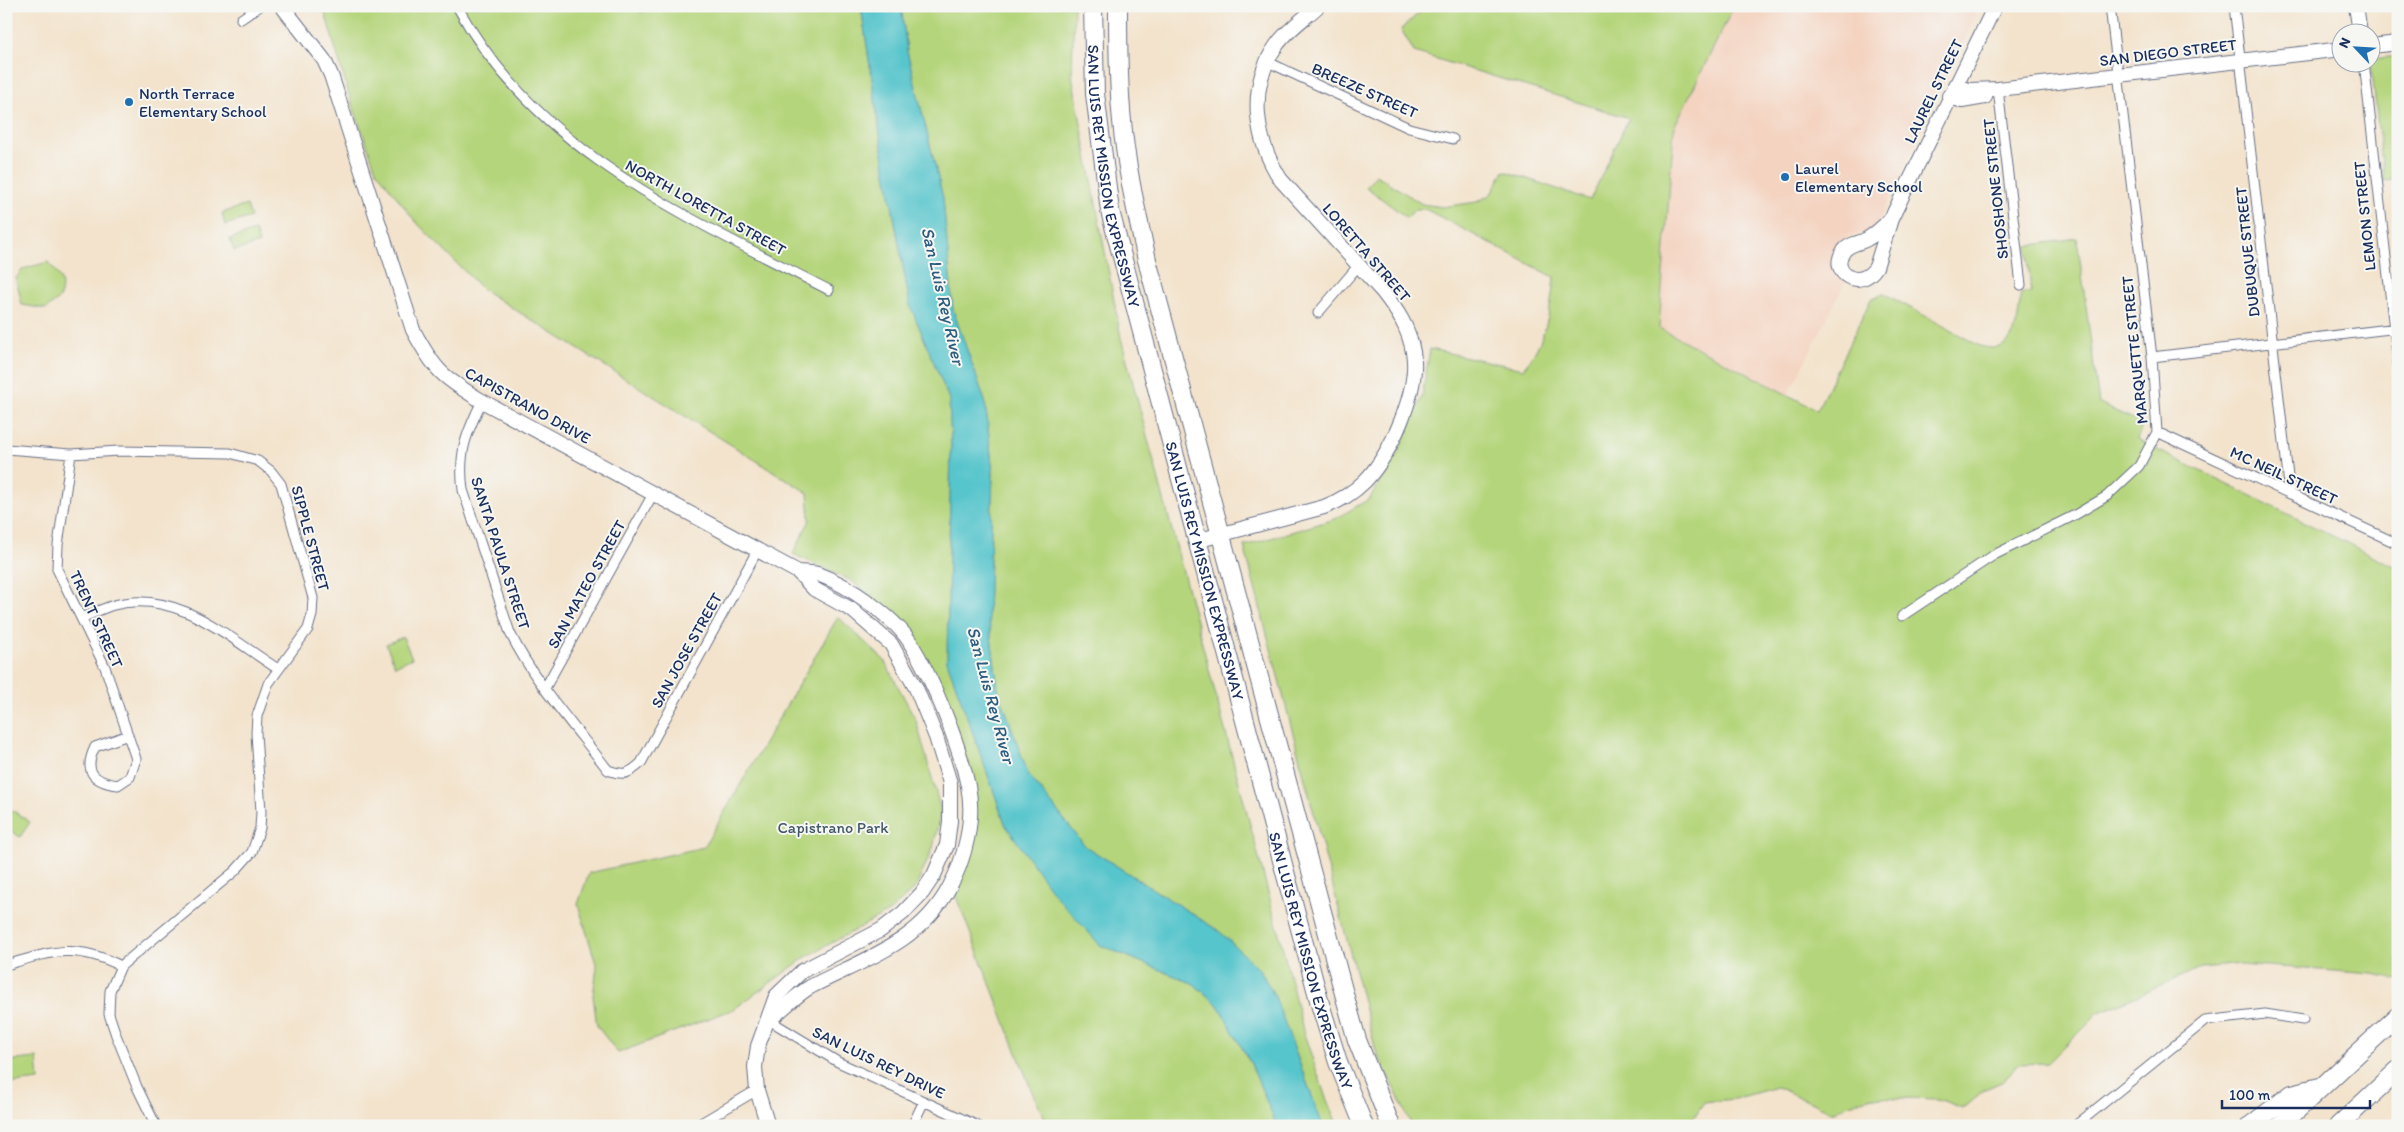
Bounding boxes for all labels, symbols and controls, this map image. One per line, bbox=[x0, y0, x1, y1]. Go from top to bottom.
north arrow bbox=[2332, 22, 2382, 72]
street label: SAN DIEGO STREET bbox=[2098, 35, 2238, 70]
text: N bbox=[2335, 35, 2354, 51]
street label: LAUREL STREET bbox=[1900, 36, 1967, 147]
street label: SAN LUIS REY MISSION EXPRESSWAY bbox=[1084, 44, 1144, 310]
street label: BREEZE STREET bbox=[1309, 59, 1421, 122]
place label: North Terrace Elementary School bbox=[139, 84, 267, 121]
marker: North Terrace Elementary School bbox=[123, 96, 135, 108]
street label: SHOSHONE STREET bbox=[1979, 118, 2012, 260]
street label: NORTH LORETTA STREET bbox=[622, 155, 789, 260]
place label: Laurel Elementary School bbox=[1795, 159, 1923, 196]
street label: LEMON STREET bbox=[2349, 160, 2380, 272]
marker: Laurel Elementary School bbox=[1779, 171, 1791, 183]
street label: DUBUQUE STREET bbox=[2231, 186, 2264, 318]
street label: LORETTA STREET bbox=[1319, 199, 1415, 306]
water label: San Luis Rey River bbox=[916, 225, 970, 369]
street label: MARQUETTE STREET bbox=[2117, 275, 2152, 425]
street label: CAPISTRANO DRIVE bbox=[462, 363, 594, 448]
street label: SAN LUIS REY MISSION EXPRESSWAY bbox=[1161, 439, 1248, 702]
street label: MC NEIL STREET bbox=[2227, 442, 2340, 509]
street label: SANTA PAULA STREET bbox=[467, 474, 534, 632]
street label: SIPPLE STREET bbox=[287, 483, 334, 593]
street label: SAN MATEO STREET bbox=[543, 517, 630, 652]
street label: TRENT STREET bbox=[66, 567, 127, 671]
street label: SAN JOSE STREET bbox=[647, 589, 726, 711]
water label: San Luis Rey River bbox=[962, 624, 1020, 768]
park label: Capistrano Park bbox=[778, 818, 889, 837]
street label: SAN LUIS REY MISSION EXPRESSWAY bbox=[1265, 830, 1357, 1092]
street label: SAN LUIS REY DRIVE bbox=[809, 1022, 948, 1103]
scale bar bbox=[2222, 1077, 2369, 1109]
text: 100 m bbox=[2229, 1086, 2271, 1104]

